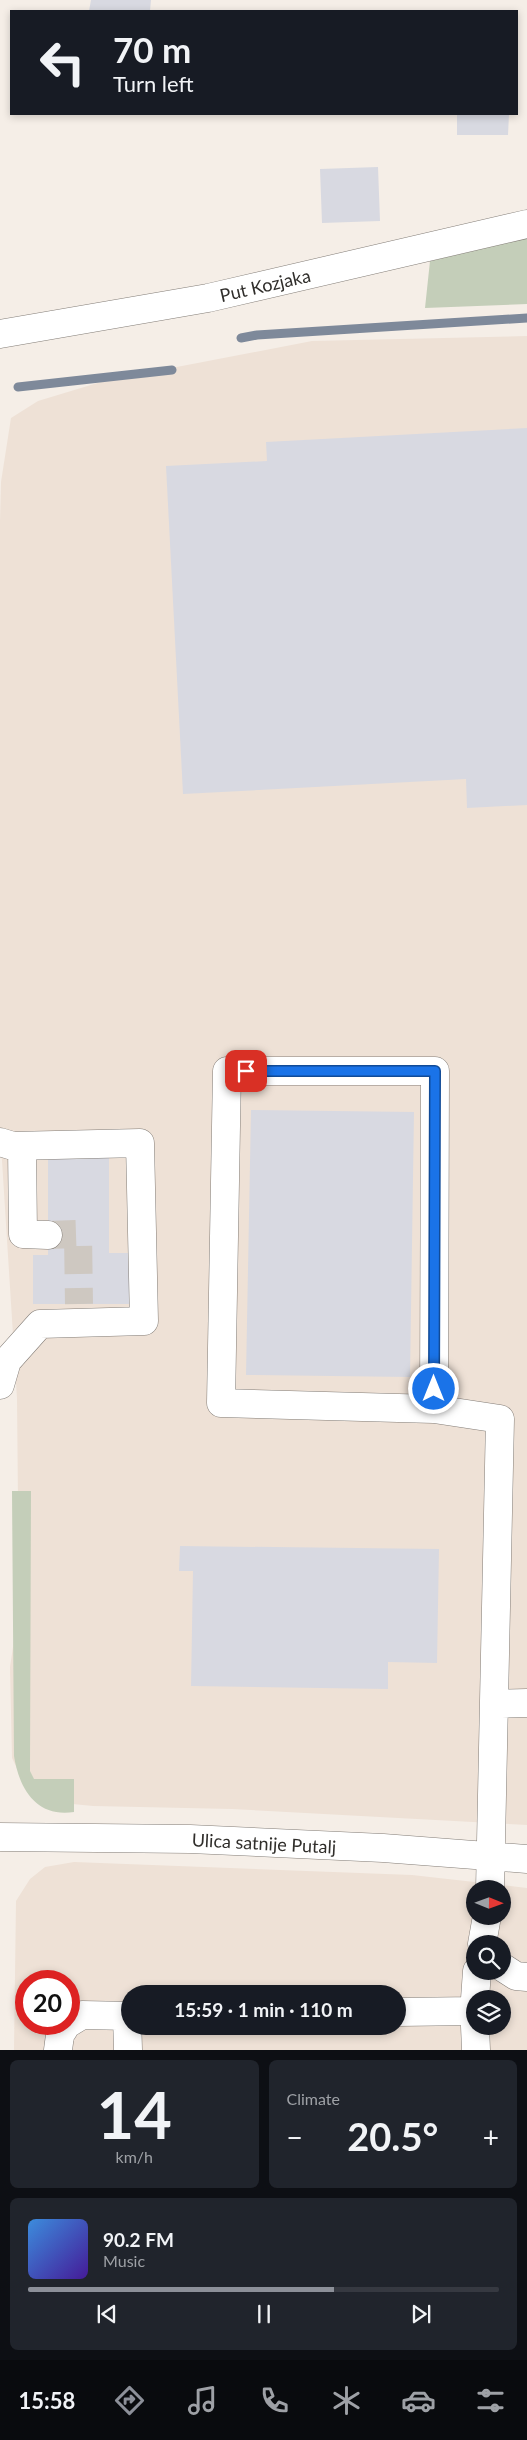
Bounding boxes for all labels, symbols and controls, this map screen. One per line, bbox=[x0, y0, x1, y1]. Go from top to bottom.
text: 70 m bbox=[113, 28, 191, 70]
icon: left bbox=[30, 30, 95, 95]
text: Turn left bbox=[113, 70, 194, 97]
street label: Put Kozjaka bbox=[217, 264, 313, 306]
pin bbox=[225, 1050, 267, 1092]
icon: arrive bbox=[232, 1057, 260, 1085]
position arrow bbox=[407, 1362, 459, 1414]
street label: Ulica satnije Putalj bbox=[191, 1828, 337, 1858]
north arrow bbox=[466, 1880, 511, 1925]
map controls bbox=[466, 1880, 511, 2035]
button: search bbox=[466, 1935, 511, 1980]
speed limit sign: 20 bbox=[15, 1970, 80, 2035]
button: layers bbox=[466, 1990, 511, 2035]
text: 15:59 · 1 min · 110 m bbox=[174, 1998, 353, 2021]
text: 14 bbox=[97, 2075, 172, 2153]
text: Climate bbox=[287, 2089, 340, 2108]
text: 20.5° bbox=[347, 2113, 438, 2159]
text: − bbox=[287, 2120, 303, 2154]
text: + bbox=[483, 2120, 499, 2154]
text: km/h bbox=[116, 2147, 153, 2166]
text: 90.2 FM bbox=[103, 2228, 174, 2251]
text: Music bbox=[103, 2251, 145, 2270]
icon: previous bbox=[93, 2300, 121, 2328]
icon: pause bbox=[250, 2300, 278, 2328]
icon: next bbox=[407, 2300, 435, 2328]
icon: directions bbox=[112, 2383, 147, 2418]
icon: music bbox=[185, 2383, 220, 2418]
icon: phone bbox=[257, 2383, 292, 2418]
icon: climate bbox=[329, 2383, 364, 2418]
icon: car bbox=[401, 2383, 436, 2418]
icon: filters bbox=[473, 2383, 508, 2418]
text: 15:58 bbox=[19, 2387, 75, 2414]

